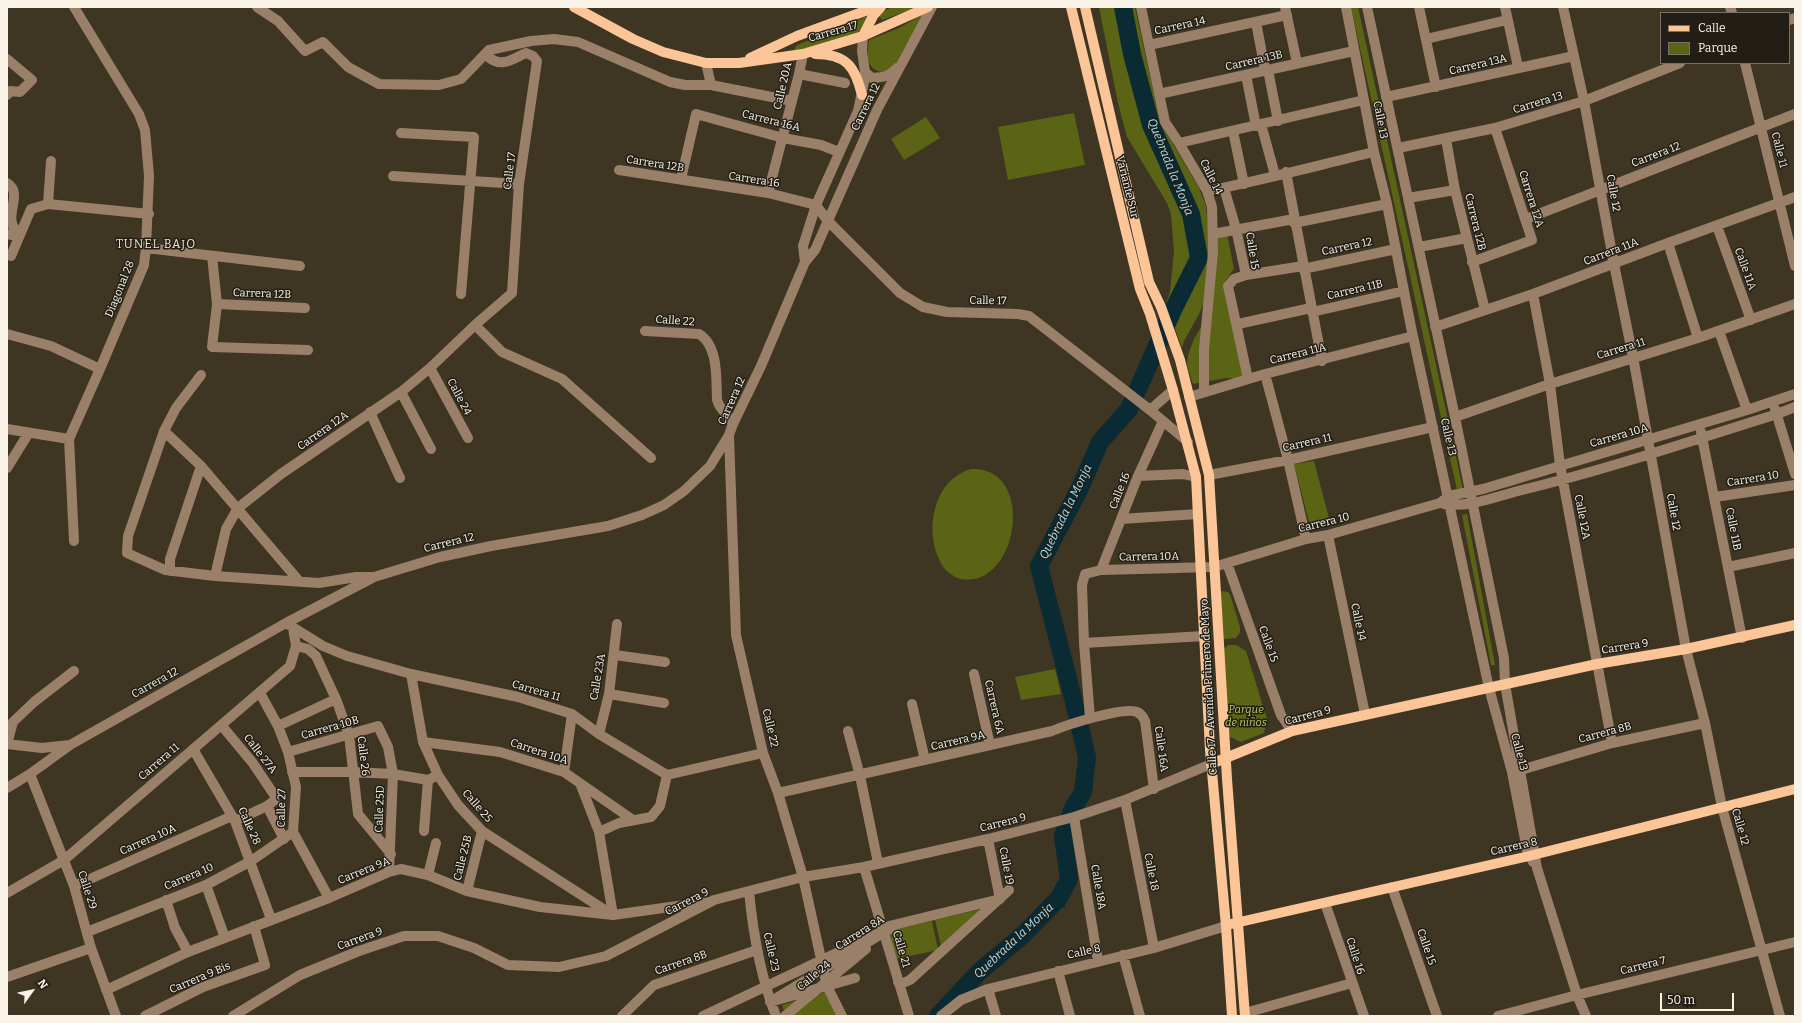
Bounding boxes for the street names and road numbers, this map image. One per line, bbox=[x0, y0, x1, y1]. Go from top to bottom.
street label: Carrera 14 bbox=[1153, 14, 1207, 38]
street label: Carrera 17 bbox=[807, 19, 859, 45]
street label: Carrera 13B bbox=[1224, 48, 1284, 74]
street label: Carrera 13A bbox=[1448, 52, 1508, 78]
street label: Calle 20A bbox=[771, 61, 795, 111]
street label: Carrera 12 bbox=[849, 81, 883, 133]
street label: Carrera 13 bbox=[1511, 89, 1565, 117]
street label: Calle 13 bbox=[1370, 100, 1390, 140]
street label: Carrera 16A bbox=[740, 107, 802, 135]
street label: Calle 11 bbox=[1768, 131, 1790, 169]
street label: Carrera 12 bbox=[1630, 140, 1682, 170]
street label: Calle 17 bbox=[501, 152, 519, 190]
street label: Carrera 12B bbox=[625, 153, 685, 175]
street label: Variante Sur bbox=[1113, 155, 1141, 219]
street label: Calle 14 bbox=[1197, 157, 1225, 197]
street label: Carrera 16 bbox=[727, 169, 781, 191]
street label: Carrera 12A bbox=[1516, 169, 1546, 229]
street label: Calle 12 bbox=[1603, 173, 1623, 213]
street label: Carrera 12B bbox=[1462, 192, 1488, 252]
street label: Calle 15 bbox=[1243, 231, 1261, 271]
street label: Carrera 12 bbox=[1320, 235, 1374, 259]
street label: Carrera 11A bbox=[1582, 236, 1640, 268]
street label: Calle 11A bbox=[1731, 246, 1759, 292]
street label: Diagonal 28 bbox=[103, 259, 137, 319]
street label: Carrera 11B bbox=[1326, 277, 1384, 303]
street label: Carrera 12B bbox=[233, 286, 291, 302]
street label: Calle 17 bbox=[969, 294, 1007, 308]
street label: Calle 22 bbox=[655, 313, 695, 329]
street label: Carrera 11 bbox=[1595, 335, 1647, 363]
street label: Carrera 11A bbox=[1268, 341, 1328, 367]
street label: Carrera 12 bbox=[716, 375, 748, 427]
street label: Calle 24 bbox=[444, 376, 474, 418]
street label: Carrera 12A bbox=[295, 409, 351, 453]
street label: Calle 13 bbox=[1437, 417, 1459, 457]
street label: Carrera 10A bbox=[1588, 421, 1650, 451]
street label: Carrera 11 bbox=[1281, 431, 1333, 455]
street label: Carrera 10 bbox=[1726, 468, 1780, 490]
street label: Calle 16 bbox=[1107, 471, 1133, 511]
street label: Calle 12 bbox=[1663, 492, 1683, 532]
street label: Calle 12A bbox=[1571, 493, 1593, 541]
street label: Calle 11B bbox=[1722, 506, 1744, 552]
street label: Carrera 10 bbox=[1297, 510, 1351, 536]
street label: Carrera 12 bbox=[422, 530, 476, 556]
street label: Carrera 10A bbox=[1119, 550, 1179, 564]
street label: Calle 17 - Avenida Primero de Mayo bbox=[1198, 599, 1220, 775]
street label: Calle 14 bbox=[1348, 602, 1368, 642]
street label: Calle 15 bbox=[1255, 624, 1281, 664]
street label: Carrera 9 bbox=[1601, 637, 1649, 657]
street label: Calle 23A bbox=[587, 653, 609, 701]
street label: Carrera 12 bbox=[129, 665, 181, 701]
street label: Carrera 11 bbox=[510, 678, 562, 704]
street label: Carrera 6A bbox=[981, 679, 1007, 735]
street label: Carrera 9 bbox=[1283, 703, 1333, 729]
street label: Calle 22 bbox=[759, 707, 781, 749]
street label: Carrera 10B bbox=[300, 713, 360, 743]
street label: Carrera 8B bbox=[1577, 720, 1633, 746]
street label: Calle 16A bbox=[1151, 725, 1171, 773]
street label: Carrera 9A bbox=[930, 728, 986, 754]
street label: Calle 27A bbox=[240, 732, 280, 776]
street label: Calle 13 bbox=[1508, 732, 1530, 772]
street label: Calle 26 bbox=[354, 735, 372, 777]
street label: Carrera 10A bbox=[508, 736, 570, 768]
street label: Carrera 11 bbox=[136, 741, 182, 783]
street label: Calle 25D bbox=[373, 785, 387, 833]
street label: Calle 25 bbox=[459, 787, 495, 825]
street label: Calle 27 bbox=[275, 788, 289, 828]
street label: Calle 28 bbox=[235, 805, 263, 847]
street label: Calle 12 bbox=[1728, 807, 1752, 847]
street label: Carrera 9 bbox=[978, 811, 1028, 835]
street label: Carrera 10A bbox=[118, 822, 178, 858]
street label: Calle 25B bbox=[451, 834, 475, 882]
street label: Carrera 8 bbox=[1489, 835, 1539, 859]
street label: Calle 19 bbox=[996, 846, 1016, 886]
street label: Calle 18 bbox=[1141, 852, 1161, 892]
street label: Carrera 9A bbox=[336, 855, 392, 887]
street label: Carrera 10 bbox=[162, 861, 216, 893]
street label: Calle 18A bbox=[1088, 863, 1108, 911]
street label: Calle 29 bbox=[75, 869, 99, 911]
street label: Carrera 9 bbox=[663, 885, 711, 919]
street label: Carrera 8A bbox=[833, 913, 887, 953]
street label: Carrera 9 bbox=[335, 925, 385, 953]
street label: Calle 15 bbox=[1414, 927, 1438, 967]
street label: Calle 21 bbox=[889, 929, 913, 969]
street label: Calle 23 bbox=[760, 931, 782, 973]
street label: Calle 16 bbox=[1343, 936, 1367, 976]
street label: Calle 8 bbox=[1066, 942, 1102, 962]
street label: Carrera 8B bbox=[653, 948, 709, 978]
street label: Carrera 7 bbox=[1619, 954, 1667, 978]
street label: Calle 24 bbox=[794, 958, 834, 994]
street label: Carrera 9 Bis bbox=[168, 959, 232, 997]

